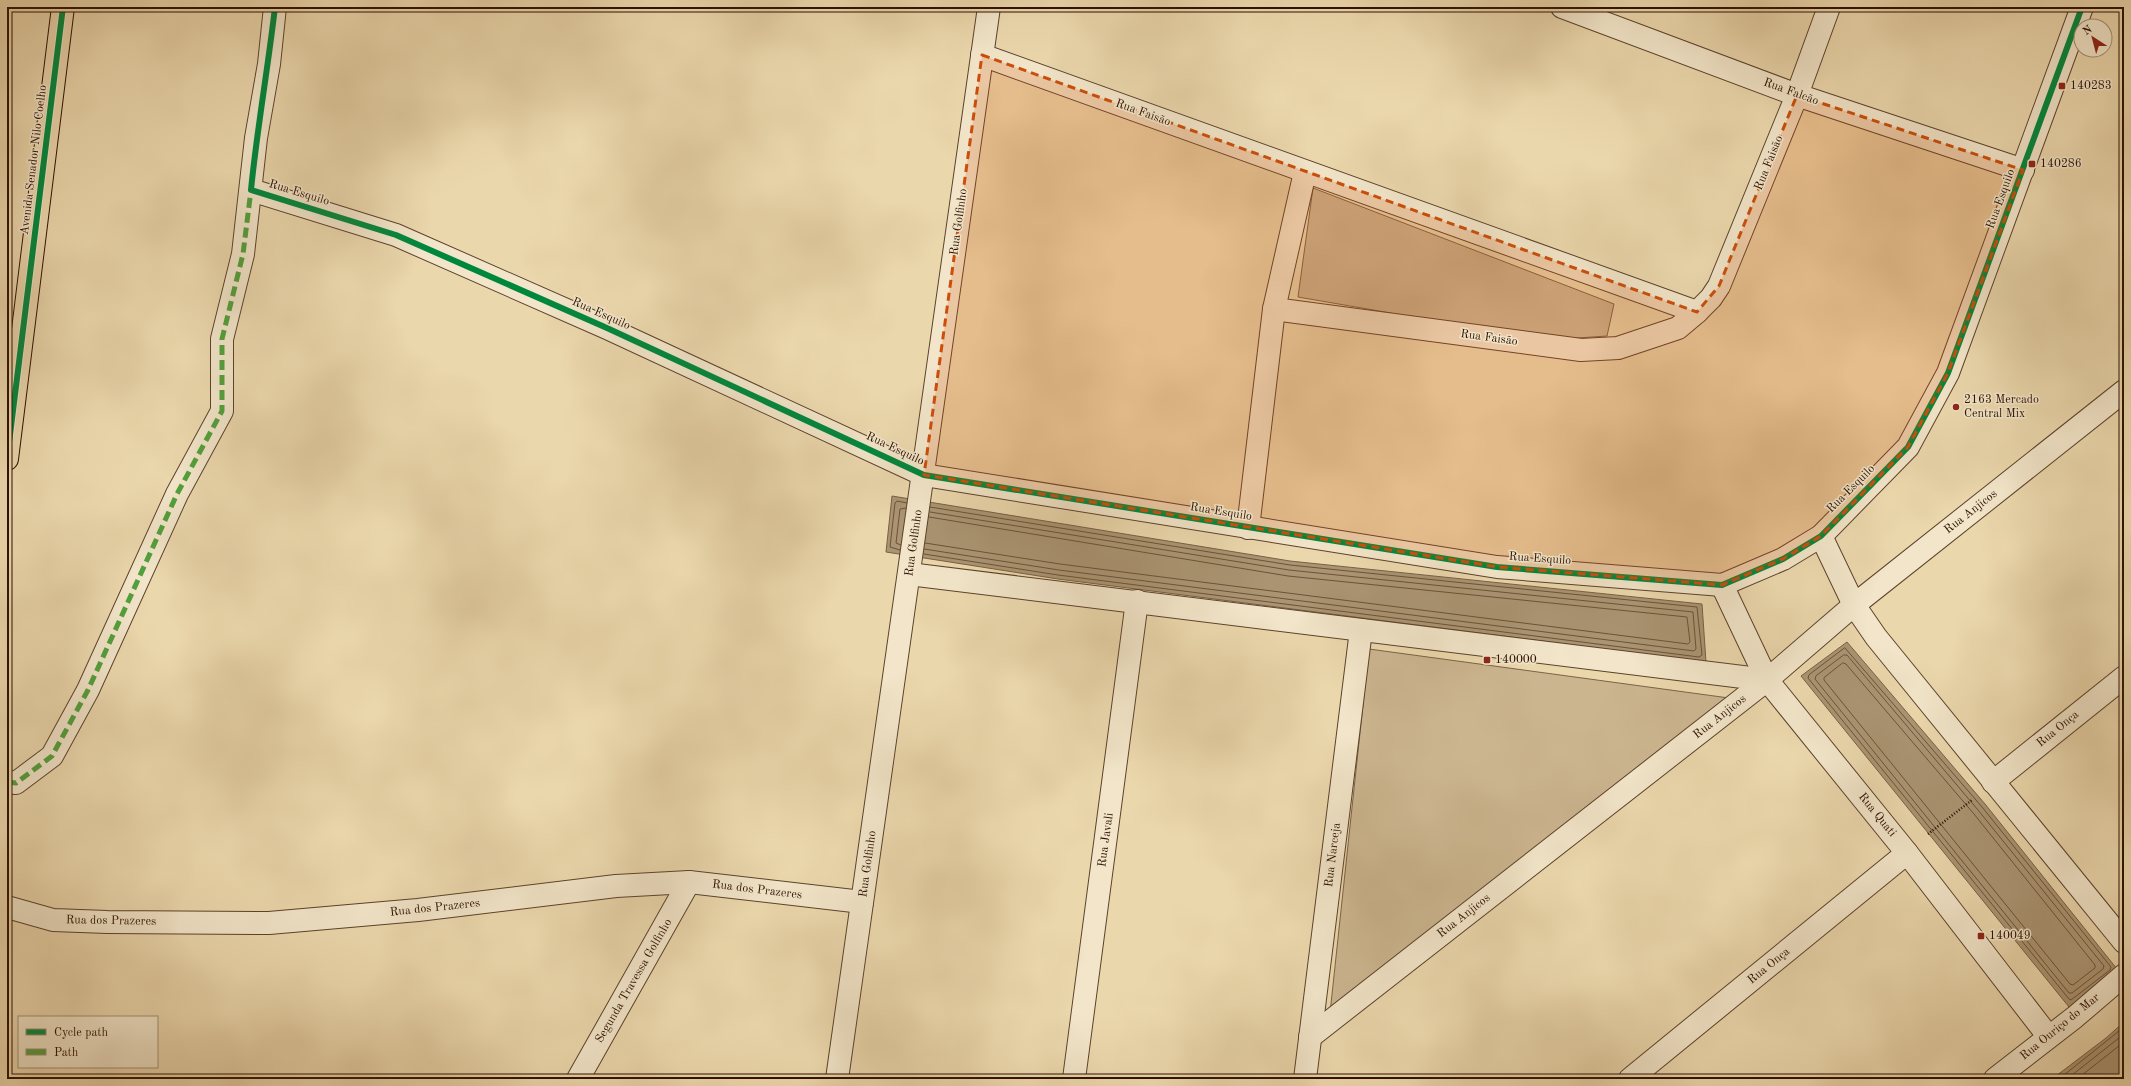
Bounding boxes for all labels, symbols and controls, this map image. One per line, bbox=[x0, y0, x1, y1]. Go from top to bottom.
north arrow bbox=[2073, 18, 2113, 58]
text: N bbox=[2081, 24, 2095, 38]
street label: Rua Falcão bbox=[1762, 76, 1820, 108]
place label: 140283 bbox=[2070, 80, 2112, 92]
marker: 140283 bbox=[2057, 81, 2067, 91]
street label: Avenida Senador Nilo Coelho bbox=[19, 84, 49, 236]
street label: Rua Faisão bbox=[1114, 97, 1172, 129]
street label: Rua Faisão bbox=[1753, 134, 1785, 192]
place label: 140286 bbox=[2040, 158, 2082, 170]
marker: 140286 bbox=[2027, 159, 2037, 169]
street label: Rua Esquilo bbox=[1985, 167, 2017, 230]
street label: Rua Esquilo bbox=[267, 178, 331, 208]
street label: Rua Golfinho bbox=[948, 188, 970, 256]
street label: Rua Esquilo bbox=[570, 296, 632, 332]
street label: Rua Faisão bbox=[1460, 328, 1519, 348]
place label: 2163 Mercado Central Mix bbox=[1964, 394, 2039, 420]
marker: 2163 Mercado Central Mix bbox=[1951, 402, 1961, 412]
street label: Rua Esquilo bbox=[864, 430, 926, 468]
street label: Rua Esquilo bbox=[1825, 463, 1877, 515]
street label: Rua Anjicos bbox=[1942, 488, 2000, 536]
street label: Rua Esquilo bbox=[1189, 501, 1253, 523]
street label: Rua Golfinho bbox=[903, 509, 925, 577]
street label: Rua Esquilo bbox=[1508, 551, 1572, 567]
place label: 140000 bbox=[1495, 654, 1537, 666]
marker: 140000 bbox=[1482, 655, 1492, 665]
street label: Rua Anjicos bbox=[1691, 693, 1749, 741]
street label: Rua Onça bbox=[2035, 708, 2081, 750]
street label: Rua Quati bbox=[1856, 791, 1898, 839]
street label: Rua Javali bbox=[1096, 812, 1116, 868]
street label: Rua Narceja bbox=[1323, 822, 1343, 888]
street label: Rua Golfinho bbox=[857, 830, 879, 898]
street label: Rua dos Prazeres bbox=[711, 879, 803, 901]
street label: Rua Anjicos bbox=[1435, 892, 1493, 940]
street label: Rua dos Prazeres bbox=[389, 897, 481, 919]
street label: Rua dos Prazeres bbox=[66, 914, 156, 928]
street label: Segunda Travessa Golfinho bbox=[594, 917, 674, 1045]
place label: 140049 bbox=[1989, 930, 2031, 942]
marker: 140049 bbox=[1976, 931, 1986, 941]
street label: Rua Onça bbox=[1746, 945, 1792, 987]
street label: Rua Ouriço do Mar bbox=[2018, 991, 2102, 1063]
legend bbox=[18, 1016, 158, 1068]
text: Cycle path bbox=[54, 1027, 109, 1039]
text: Path bbox=[54, 1047, 79, 1059]

